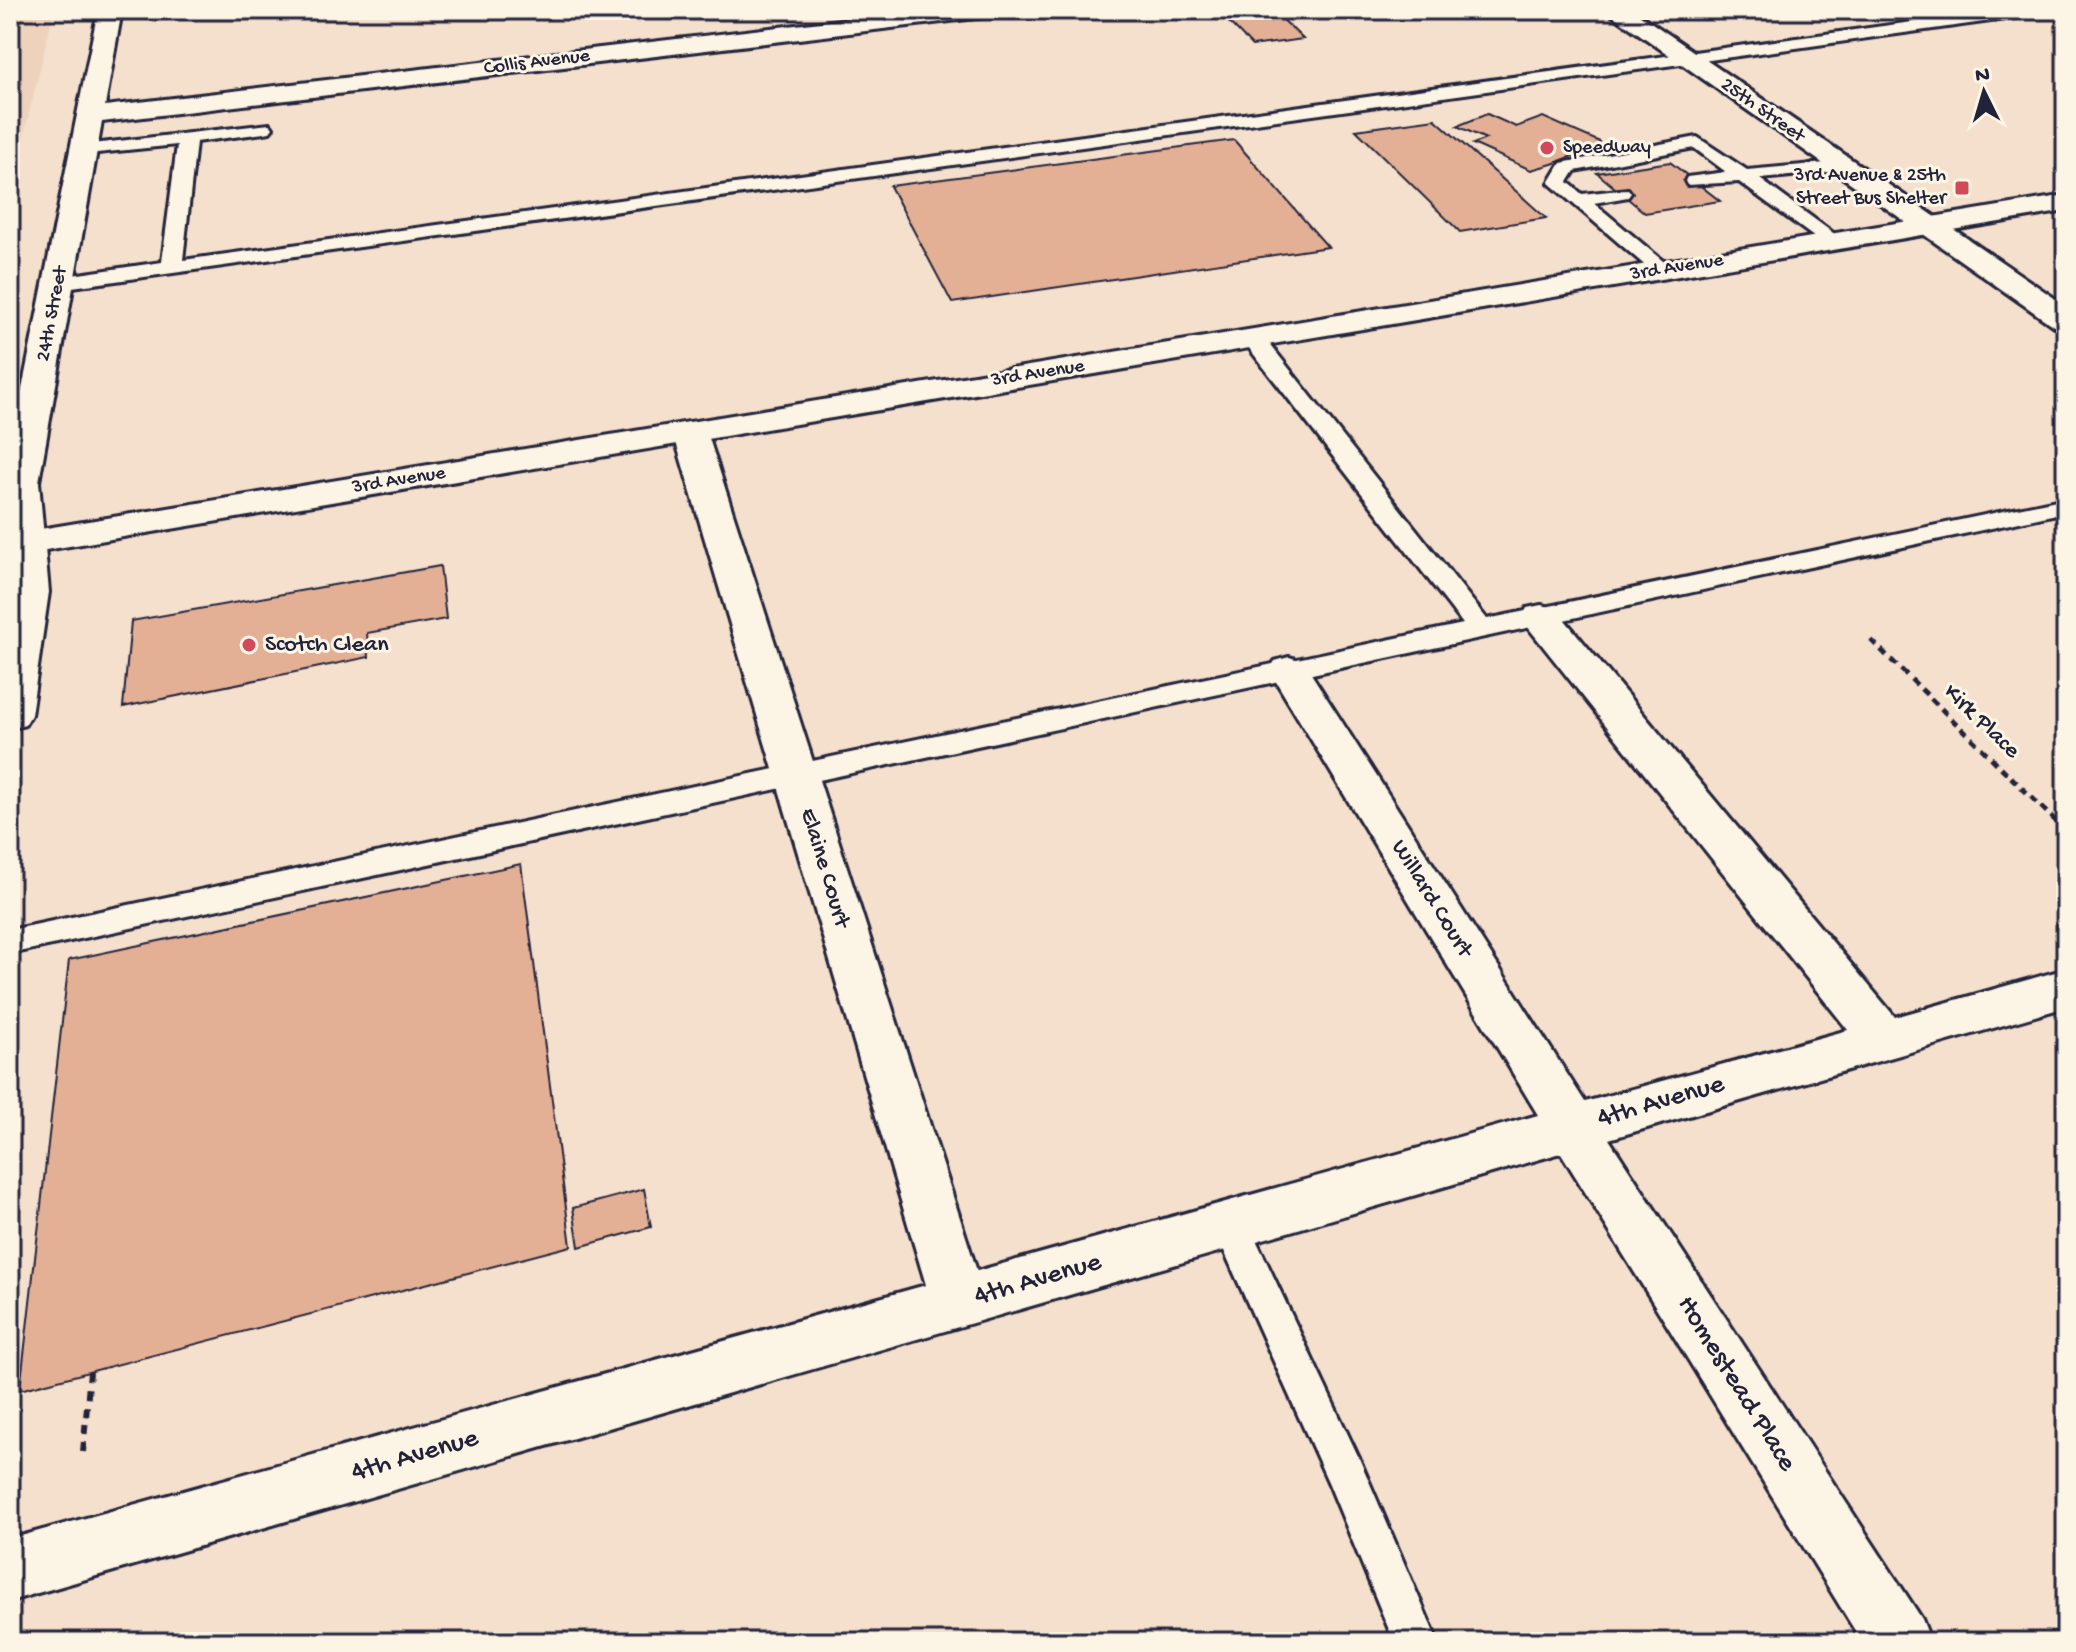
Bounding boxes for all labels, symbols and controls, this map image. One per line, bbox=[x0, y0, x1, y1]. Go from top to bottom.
street label: Collis Avenue bbox=[483, 45, 592, 81]
north arrow bbox=[1944, 52, 2024, 132]
text: N bbox=[1974, 62, 1991, 90]
street label: 25th Street bbox=[1716, 74, 1810, 149]
place label: Speedway bbox=[1563, 137, 1651, 160]
marker: Speedway bbox=[1538, 139, 1556, 157]
place label: 3rd Avenue & 25th Street Bus Shelter bbox=[1793, 165, 1948, 211]
marker: 3rd Avenue & 25th Street Bus Shelter bbox=[1953, 179, 1971, 197]
street label: 3rd Avenue bbox=[1628, 249, 1726, 287]
street label: 24th Street bbox=[33, 263, 74, 363]
street label: 3rd Avenue bbox=[989, 355, 1087, 393]
street label: 3rd Avenue bbox=[350, 462, 448, 500]
place label: Scotch Clean bbox=[265, 631, 389, 660]
marker: Scotch Clean bbox=[240, 636, 258, 654]
street label: Kirk Place bbox=[1937, 678, 2026, 766]
street label: Elaine Court bbox=[792, 805, 857, 933]
street label: Willard Court bbox=[1384, 835, 1480, 965]
street label: 4th Avenue bbox=[1594, 1068, 1729, 1136]
street label: 4th Avenue bbox=[971, 1246, 1106, 1314]
street label: Homestead Place bbox=[1669, 1290, 1803, 1478]
street label: 4th Avenue bbox=[348, 1422, 483, 1490]

